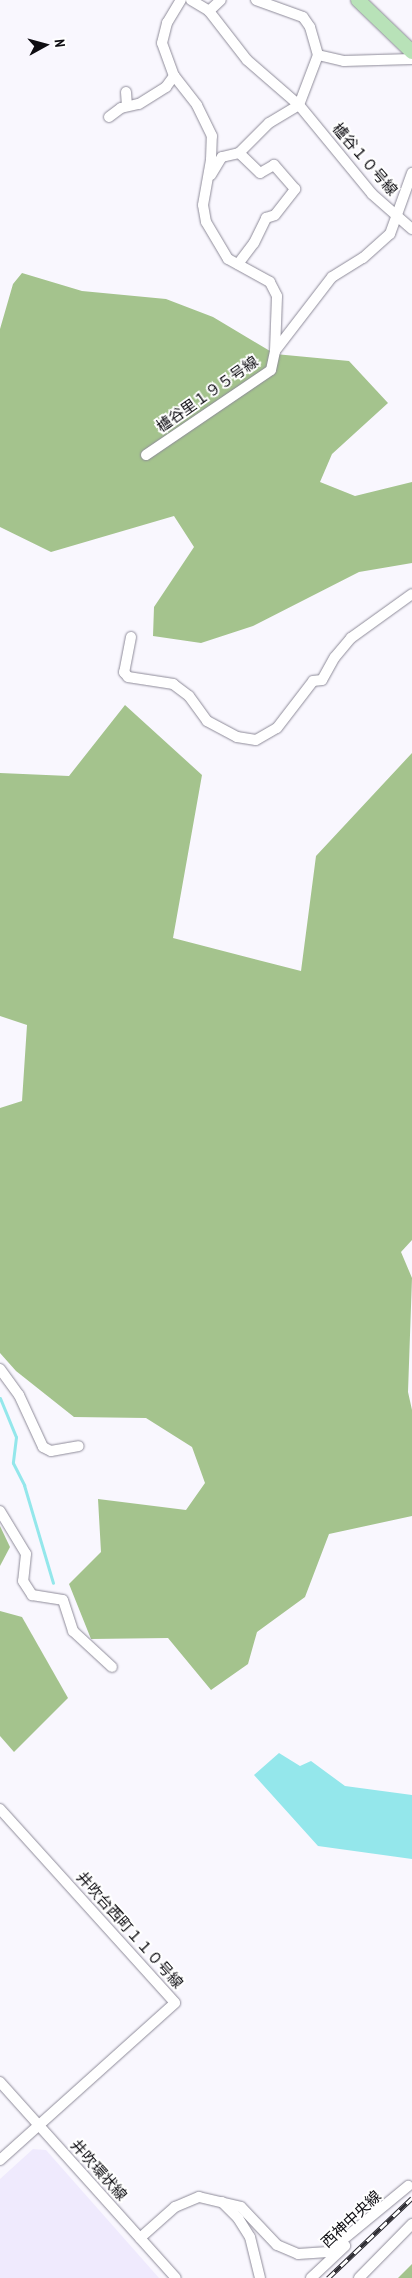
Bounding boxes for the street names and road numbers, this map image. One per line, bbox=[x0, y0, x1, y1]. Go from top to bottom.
street label: 櫨谷１０号線 bbox=[329, 119, 401, 199]
street label: 櫨谷里１９５号線 bbox=[153, 352, 261, 436]
street label: 井吹台西町１１０号線 bbox=[73, 1868, 187, 1992]
street label: 井吹環状線 bbox=[67, 2136, 131, 2204]
street label: 西神中央線 bbox=[317, 2187, 385, 2251]

